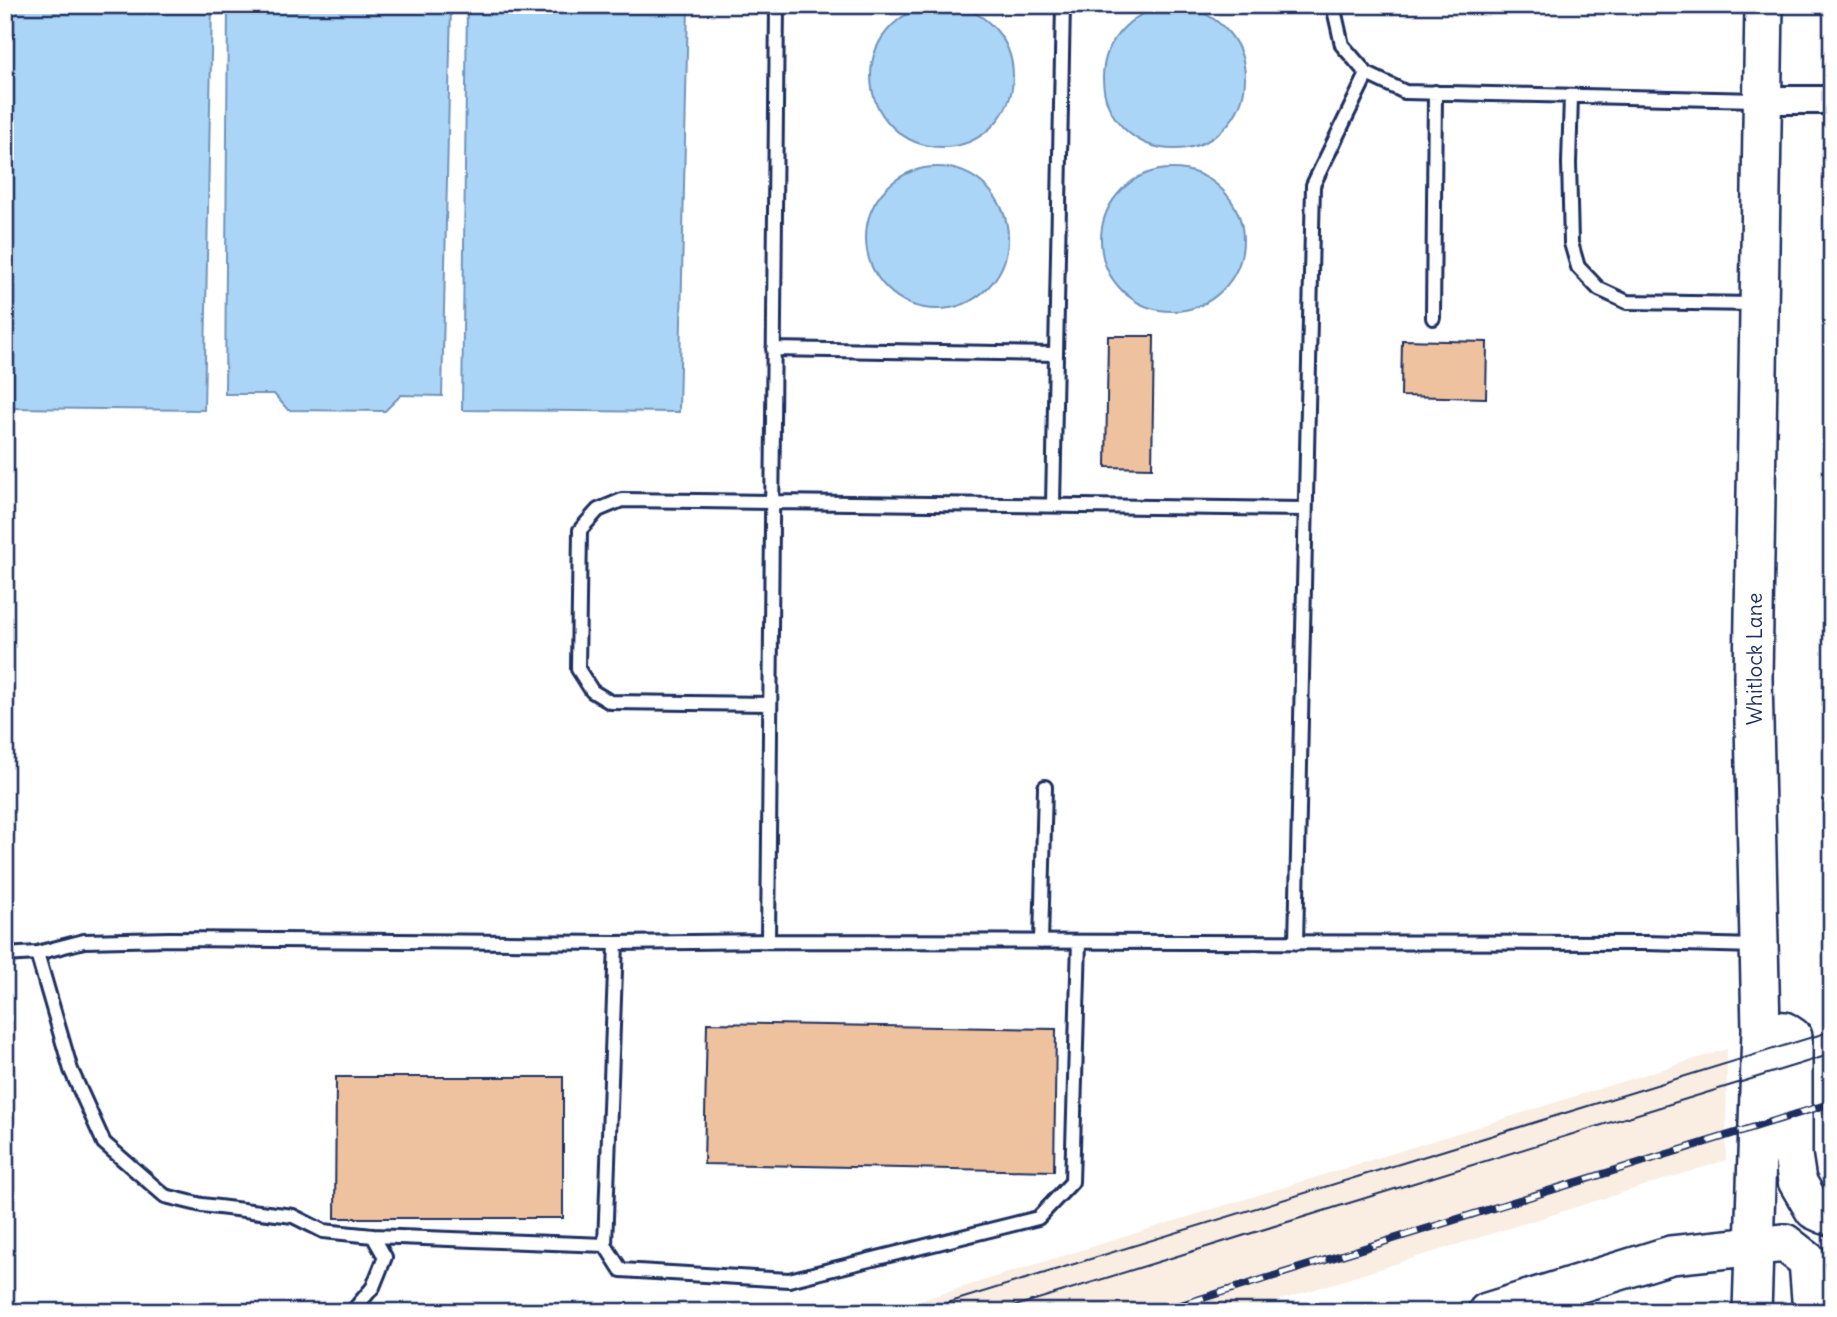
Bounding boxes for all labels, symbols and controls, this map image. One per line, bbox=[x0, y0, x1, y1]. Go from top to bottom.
street label: Whitlock Lane bbox=[1741, 593, 1768, 725]

